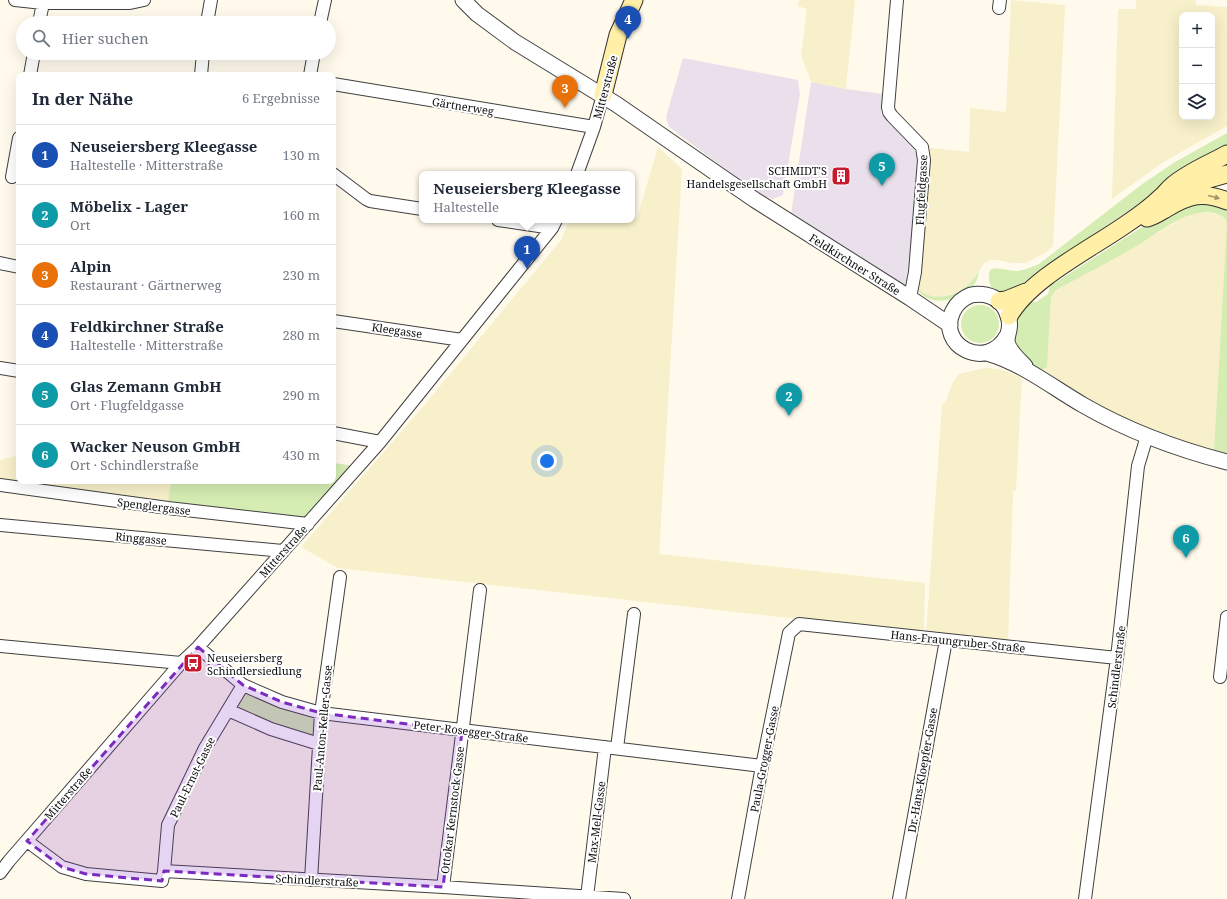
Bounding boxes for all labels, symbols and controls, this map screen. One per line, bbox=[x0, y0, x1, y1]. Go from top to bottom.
pin: 4 bbox=[615, 6, 641, 39]
map controls bbox=[1179, 12, 1215, 120]
button: + bbox=[1179, 12, 1215, 48]
search box bbox=[16, 16, 336, 60]
icon: search bbox=[30, 27, 52, 49]
text: Hier suchen bbox=[62, 28, 149, 48]
button: − bbox=[1179, 48, 1215, 84]
street label: Mitterstraße bbox=[589, 53, 621, 121]
pin: 3 bbox=[552, 75, 578, 108]
button: layers bbox=[1179, 84, 1215, 120]
text: In der Nähe bbox=[32, 87, 133, 110]
text: 6 Ergebnisse bbox=[242, 89, 320, 107]
street label: Gärtnerweg bbox=[431, 94, 495, 118]
text: Neuseiersberg Kleegasse bbox=[70, 136, 257, 156]
text: 1 bbox=[41, 146, 49, 164]
text: 130 m bbox=[283, 146, 320, 164]
pin: 5 bbox=[869, 153, 895, 186]
street label: Flugfeldgasse bbox=[912, 154, 930, 226]
text: Haltestelle · Mitterstraße bbox=[70, 156, 223, 174]
place label: SCHMIDT'S Handelsgesellschaft GmbH bbox=[686, 163, 827, 191]
building icon: SCHMIDT'S Handelsgesellschaft GmbH bbox=[830, 165, 852, 187]
popup bbox=[419, 171, 635, 223]
text: Neuseiersberg Kleegasse bbox=[433, 178, 621, 198]
one-way arrow bbox=[1208, 194, 1220, 200]
text: Möbelix - Lager bbox=[70, 196, 188, 216]
text: Haltestelle bbox=[433, 198, 499, 216]
text: 2 bbox=[41, 206, 49, 224]
text: 160 m bbox=[283, 206, 320, 224]
text: Ort bbox=[70, 216, 90, 234]
street label: Feldkirchner Straße bbox=[807, 230, 903, 298]
pin: 1 bbox=[514, 236, 540, 269]
text: Alpin bbox=[70, 256, 112, 276]
text: 3 bbox=[41, 266, 49, 284]
text: 230 m bbox=[283, 266, 320, 284]
text: Restaurant · Gärtnerweg bbox=[70, 276, 222, 294]
text: Feldkirchner Straße bbox=[70, 316, 224, 336]
street label: Kleegasse bbox=[371, 319, 423, 341]
text: 4 bbox=[41, 326, 49, 344]
text: 280 m bbox=[283, 326, 320, 344]
text: Haltestelle · Mitterstraße bbox=[70, 336, 223, 354]
text: Glas Zemann GmbH bbox=[70, 376, 222, 396]
pin: 2 bbox=[776, 383, 802, 416]
text: 5 bbox=[41, 386, 49, 404]
text: 290 m bbox=[283, 386, 320, 404]
text: Ort · Flugfeldgasse bbox=[70, 396, 184, 414]
text: Wacker Neuson GmbH bbox=[70, 436, 241, 456]
text: 6 bbox=[41, 446, 49, 464]
text: 430 m bbox=[283, 446, 320, 464]
your location bbox=[537, 451, 557, 471]
text: Ort · Schindlerstraße bbox=[70, 456, 199, 474]
street label: Spenglergasse bbox=[116, 494, 192, 518]
street label: Mitterstraße bbox=[255, 522, 311, 580]
pin: 6 bbox=[1173, 525, 1199, 558]
street label: Ringgasse bbox=[115, 528, 168, 548]
street label: Schindlerstraße bbox=[1103, 625, 1129, 709]
street label: Hans-Fraungruber-Straße bbox=[890, 626, 1026, 656]
place label: Neuseiersberg Schindlersiedlung bbox=[207, 650, 302, 678]
bus stop icon: Neuseiersberg Schindlersiedlung bbox=[182, 652, 204, 674]
street label: Paul-Anton-Keller-Gasse bbox=[309, 664, 335, 792]
street label: Paula-Grogger-Gasse bbox=[746, 704, 782, 814]
street label: Dr.-Hans-Kloepfer-Gasse bbox=[904, 706, 940, 834]
street label: Peter-Rosegger-Straße bbox=[413, 717, 529, 746]
street label: Paul-Ernst-Gasse bbox=[166, 734, 218, 820]
street label: Ottokar Kernstock Gasse bbox=[437, 745, 467, 875]
street label: Mitterstraße bbox=[41, 763, 95, 823]
street label: Max-Mell-Gasse bbox=[584, 780, 608, 864]
street label: Schindlerstraße bbox=[275, 870, 359, 890]

